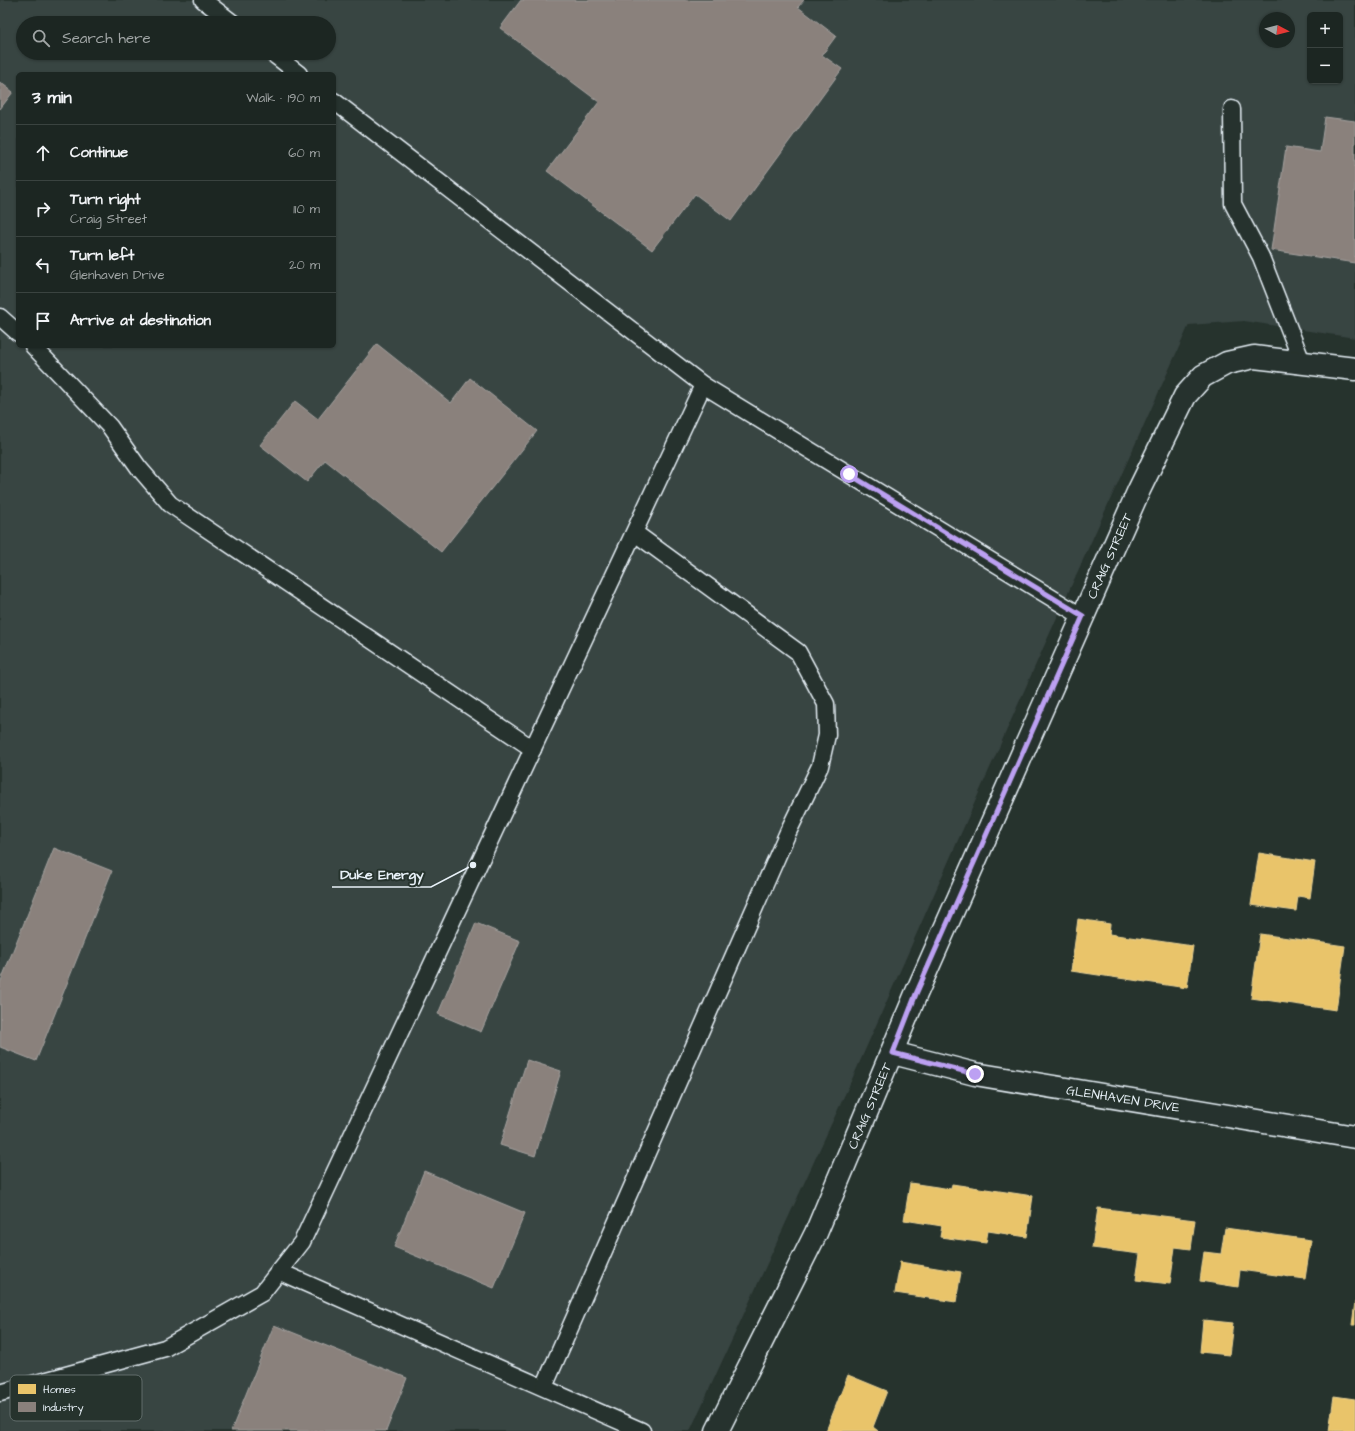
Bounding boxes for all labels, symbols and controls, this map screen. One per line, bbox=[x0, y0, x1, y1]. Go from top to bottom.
north arrow bbox=[1259, 12, 1295, 48]
map controls bbox=[1307, 12, 1343, 84]
button: + bbox=[1307, 12, 1343, 48]
search box bbox=[16, 16, 336, 60]
icon: search bbox=[30, 27, 52, 49]
text: Search here bbox=[62, 28, 151, 49]
button: − bbox=[1307, 48, 1343, 84]
text: 3 min bbox=[32, 86, 72, 110]
text: Walk · 190 m bbox=[246, 89, 320, 107]
icon: ahead bbox=[32, 142, 54, 164]
text: Continue bbox=[70, 142, 128, 163]
text: 60 m bbox=[288, 144, 320, 162]
text: Turn right bbox=[70, 189, 141, 210]
icon: right bbox=[32, 198, 54, 220]
text: 110 m bbox=[293, 200, 320, 218]
text: Craig Street bbox=[70, 210, 147, 228]
text: Turn left bbox=[70, 245, 134, 266]
icon: left bbox=[32, 254, 54, 276]
text: 20 m bbox=[289, 256, 320, 274]
text: Glenhaven Drive bbox=[70, 266, 164, 284]
icon: arrive bbox=[32, 310, 54, 332]
text: Arrive at destination bbox=[70, 310, 211, 331]
route start bbox=[840, 465, 858, 483]
street label: CRAIG STREET bbox=[1083, 509, 1137, 602]
callout: Duke Energy bbox=[332, 861, 431, 887]
text: Duke Energy bbox=[340, 865, 424, 886]
street label: CRAIG STREET bbox=[844, 1059, 897, 1152]
route end bbox=[966, 1065, 984, 1083]
street label: GLENHAVEN DRIVE bbox=[1065, 1081, 1181, 1117]
legend bbox=[10, 1375, 142, 1421]
text: Homes bbox=[43, 1382, 76, 1397]
text: Industry bbox=[43, 1400, 83, 1416]

